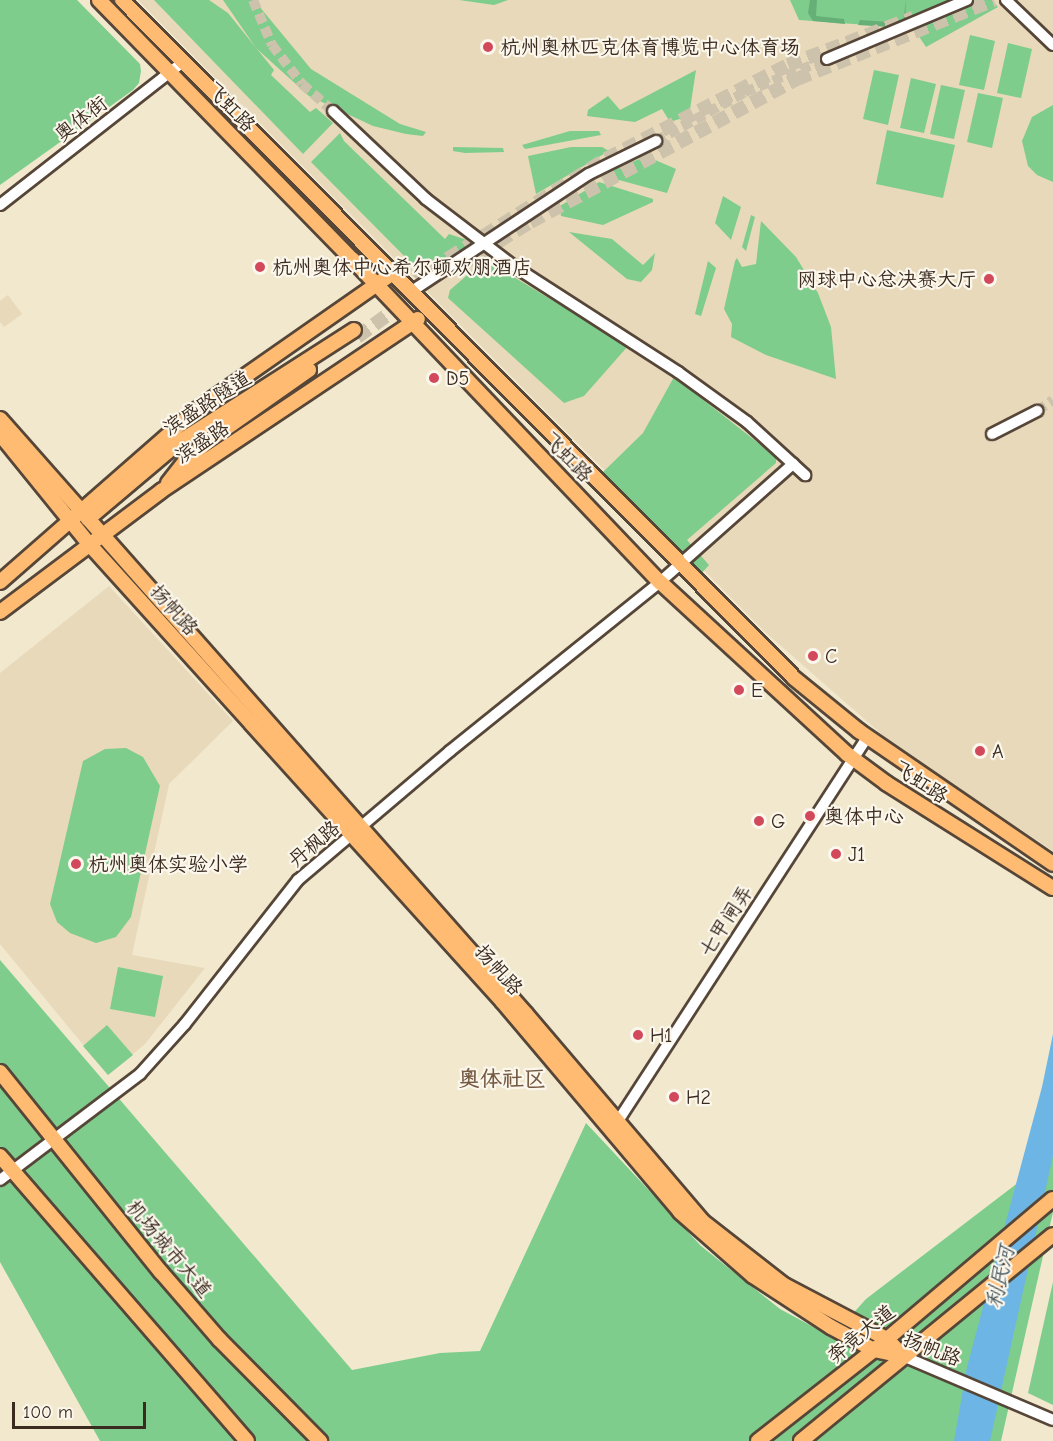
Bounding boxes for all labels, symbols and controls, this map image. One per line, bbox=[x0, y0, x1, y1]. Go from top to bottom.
place label: 杭州奥林匹克体育博览中心体育场 bbox=[500, 35, 800, 59]
marker: 杭州奥林匹克体育博览中心体育场 bbox=[481, 40, 495, 54]
street label: 飞虹路 bbox=[202, 77, 260, 137]
street label: 奥体街 bbox=[50, 91, 112, 147]
place label: 杭州奥体中心希尔顿欢朋酒店 bbox=[272, 255, 532, 279]
marker: 杭州奥体中心希尔顿欢朋酒店 bbox=[253, 260, 267, 274]
place label: 网球中心总决赛大厅 bbox=[797, 267, 977, 291]
marker: 网球中心总决赛大厅 bbox=[982, 272, 996, 286]
street label: 滨盛路隧道 bbox=[159, 366, 255, 440]
place label: D5 bbox=[446, 366, 469, 390]
marker: D5 bbox=[427, 371, 441, 385]
street label: 滨盛路 bbox=[170, 416, 234, 468]
street label: 飞虹路 bbox=[539, 427, 597, 487]
street label: 扬帆路 bbox=[145, 580, 203, 640]
place label: C bbox=[825, 644, 837, 668]
marker: C bbox=[806, 649, 820, 663]
place label: E bbox=[751, 678, 763, 702]
marker: E bbox=[732, 683, 746, 697]
place label: A bbox=[992, 739, 1004, 763]
marker: A bbox=[973, 744, 987, 758]
street label: 飞虹路 bbox=[889, 756, 953, 808]
place label: 奥体中心 bbox=[824, 804, 904, 828]
marker: 奥体中心 bbox=[801, 807, 819, 825]
place label: G bbox=[771, 809, 785, 833]
marker: G bbox=[752, 814, 766, 828]
street label: 丹枫路 bbox=[283, 816, 345, 872]
place label: J1 bbox=[848, 842, 865, 866]
marker: J1 bbox=[829, 847, 843, 861]
place label: 杭州奥体实验小学 bbox=[88, 852, 248, 876]
marker: 杭州奥体实验小学 bbox=[69, 857, 83, 871]
street label: 七甲闸弄 bbox=[694, 881, 758, 961]
street label: 扬帆路 bbox=[470, 940, 528, 1000]
place label: H1 bbox=[650, 1023, 672, 1047]
marker: H1 bbox=[631, 1028, 645, 1042]
district label: 奥体社区 bbox=[458, 1067, 546, 1093]
place label: H2 bbox=[686, 1085, 711, 1109]
marker: H2 bbox=[667, 1090, 681, 1104]
street label: 机场城市大道 bbox=[121, 1195, 217, 1303]
water label: 利民河 bbox=[981, 1243, 1019, 1311]
street label: 奔竞大道 bbox=[822, 1300, 900, 1368]
street label: 扬帆路 bbox=[900, 1327, 964, 1371]
scale bar bbox=[15, 1390, 148, 1428]
text: 100 m bbox=[23, 1402, 73, 1423]

